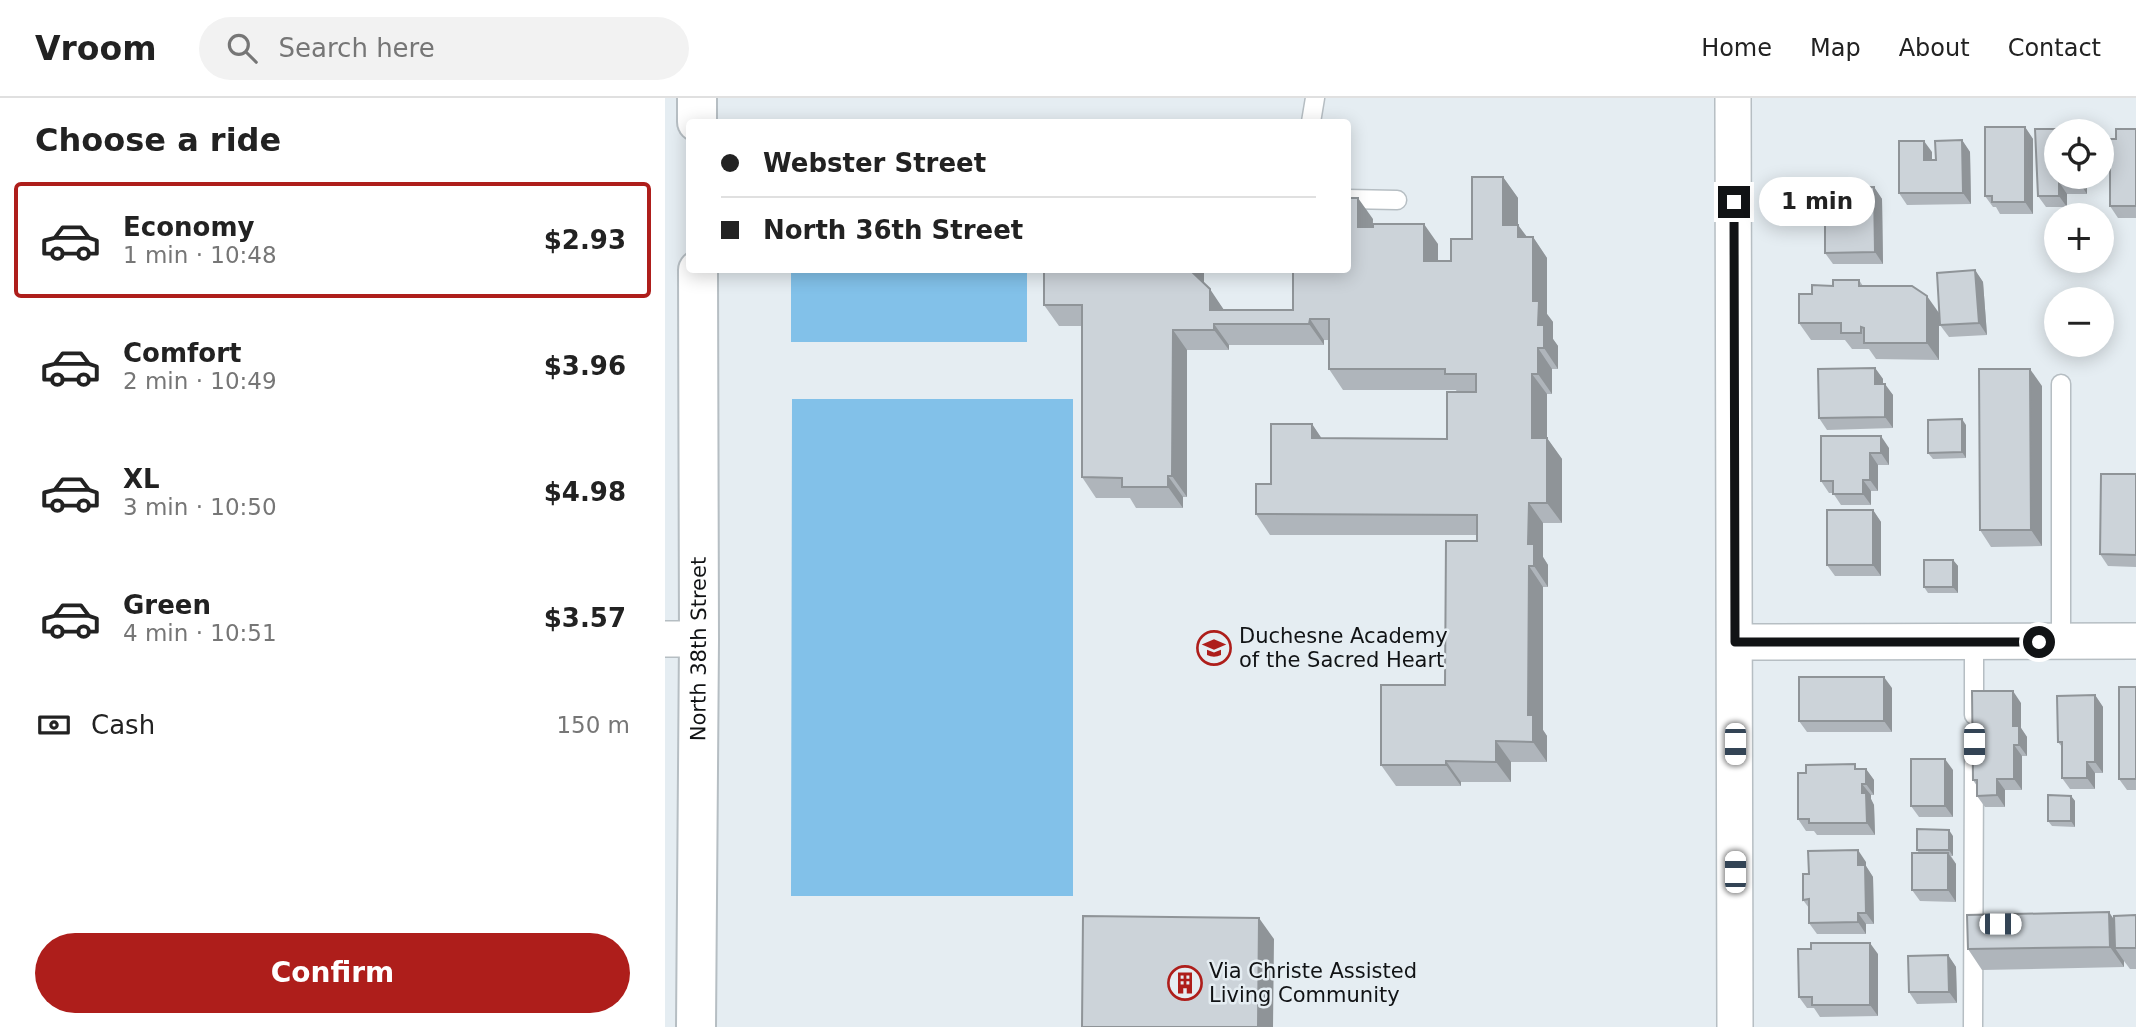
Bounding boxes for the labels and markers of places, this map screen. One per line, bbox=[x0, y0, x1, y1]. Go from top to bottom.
place label: Duchesne Academy of the Sacred Heart bbox=[1239, 624, 1448, 672]
school or university icon: Duchesne Academy of the Sacred Heart bbox=[1195, 629, 1233, 667]
place label: Via Christe Assisted Living Community bbox=[1209, 959, 1417, 1007]
building icon: Via Christe Assisted Living Community bbox=[1166, 964, 1204, 1002]

